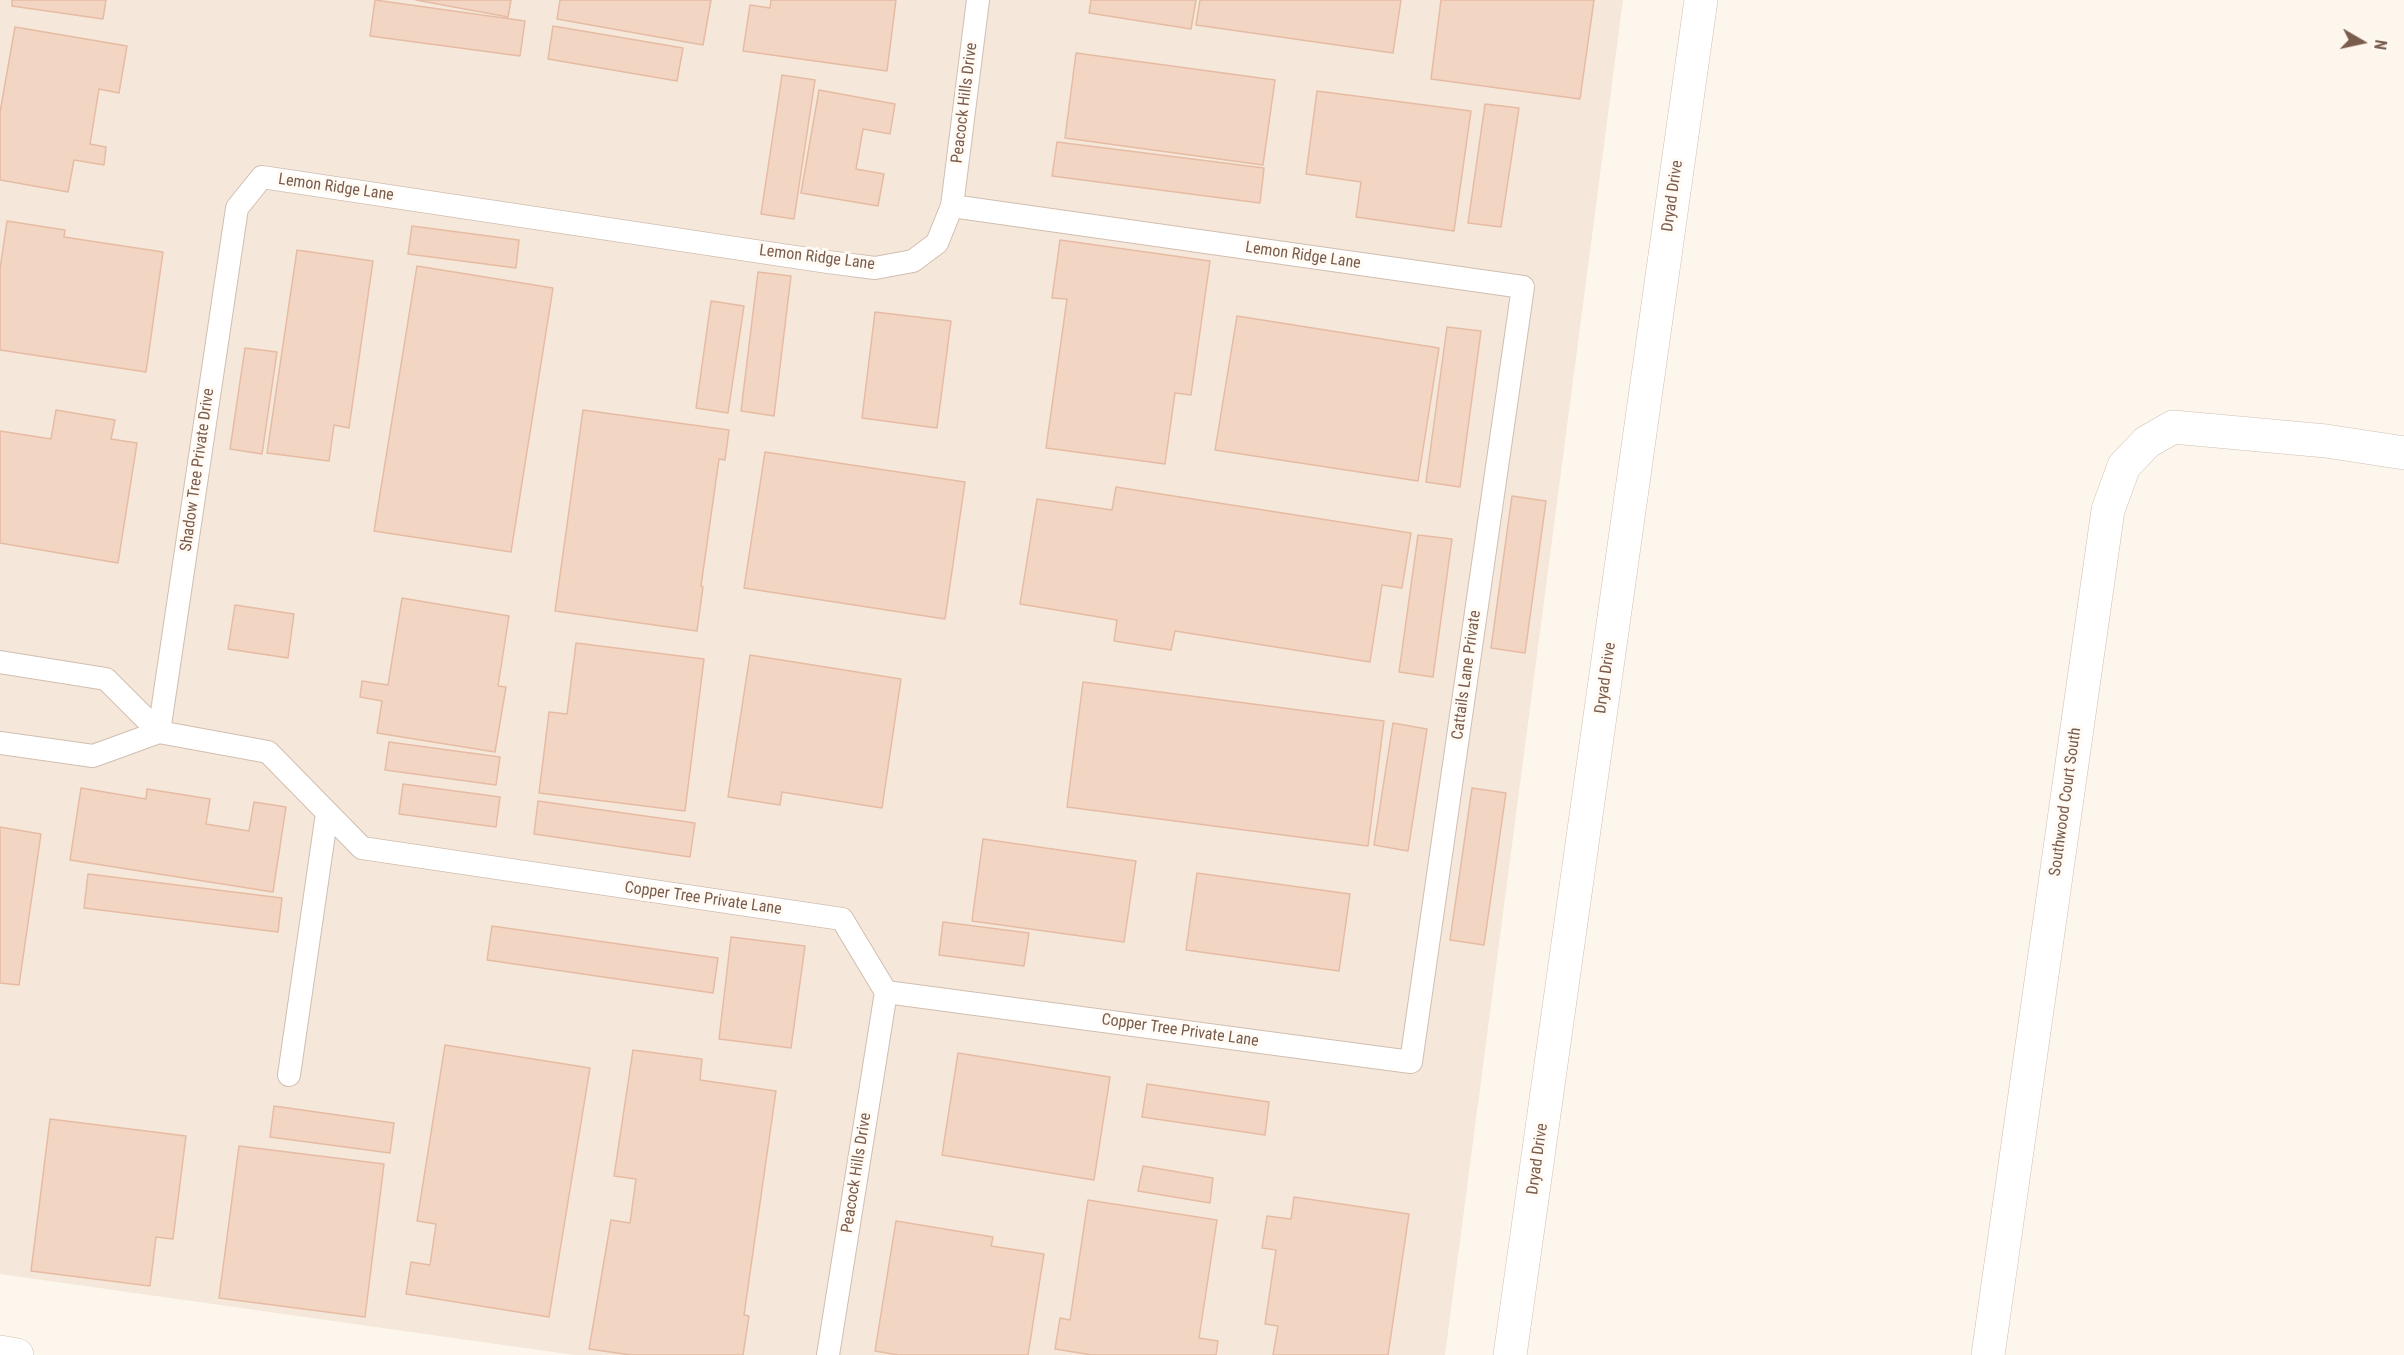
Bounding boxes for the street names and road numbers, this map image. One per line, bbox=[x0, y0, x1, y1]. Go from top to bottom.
street label: Peacock Hills Drive bbox=[948, 42, 982, 164]
street label: Dryad Drive bbox=[1658, 159, 1688, 233]
street label: Lemon Ridge Lane bbox=[277, 170, 395, 206]
street label: Lemon Ridge Lane bbox=[1244, 238, 1362, 274]
street label: Lemon Ridge Lane bbox=[758, 241, 876, 275]
street label: Shadow Tree Private Drive bbox=[177, 387, 219, 553]
street label: Cattails Lane Private bbox=[1448, 609, 1486, 741]
street label: Dryad Drive bbox=[1591, 641, 1621, 715]
street label: Southwood Court South bbox=[2046, 727, 2086, 877]
street label: Copper Tree Private Lane bbox=[623, 878, 783, 920]
street label: Copper Tree Private Lane bbox=[1100, 1010, 1260, 1052]
street label: Peacock Hills Drive bbox=[838, 1112, 876, 1234]
street label: Dryad Drive bbox=[1523, 1122, 1553, 1196]

